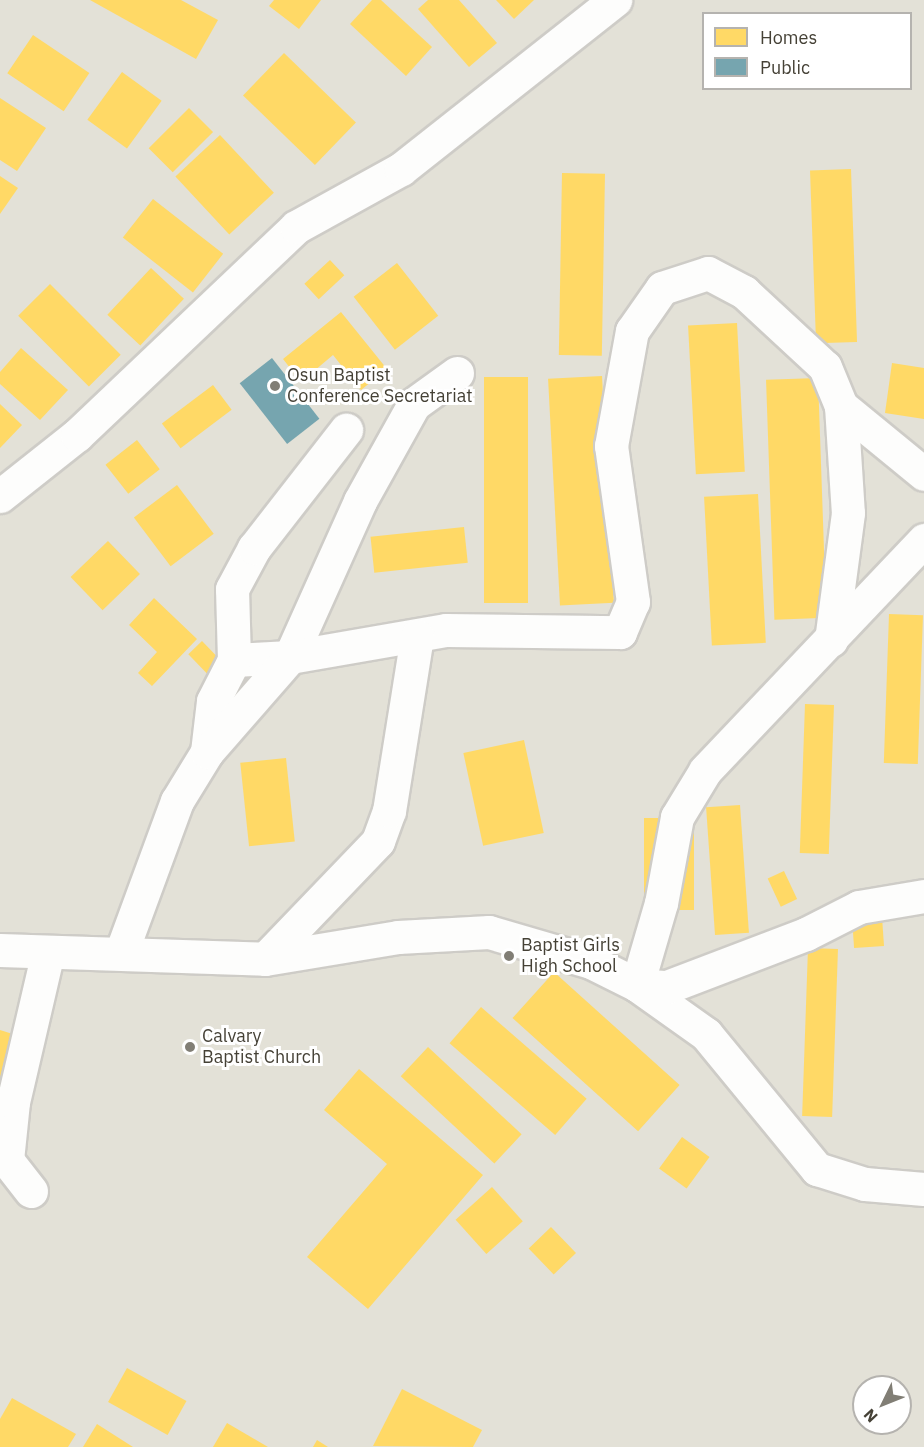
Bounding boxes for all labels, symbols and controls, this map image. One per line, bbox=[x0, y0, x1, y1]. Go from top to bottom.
legend bbox=[702, 12, 912, 90]
text: Homes bbox=[760, 26, 817, 49]
text: Public bbox=[760, 56, 810, 79]
place label: Osun Baptist Conference Secretariat bbox=[287, 365, 473, 407]
marker: Osun Baptist Conference Secretariat bbox=[268, 379, 282, 393]
place label: Baptist Girls High School bbox=[521, 935, 620, 978]
marker: Baptist Girls High School bbox=[502, 949, 516, 963]
place label: Calvary Baptist Church bbox=[202, 1026, 321, 1068]
marker: Calvary Baptist Church bbox=[183, 1040, 197, 1054]
north arrow bbox=[852, 1375, 912, 1435]
text: N bbox=[859, 1405, 882, 1427]

